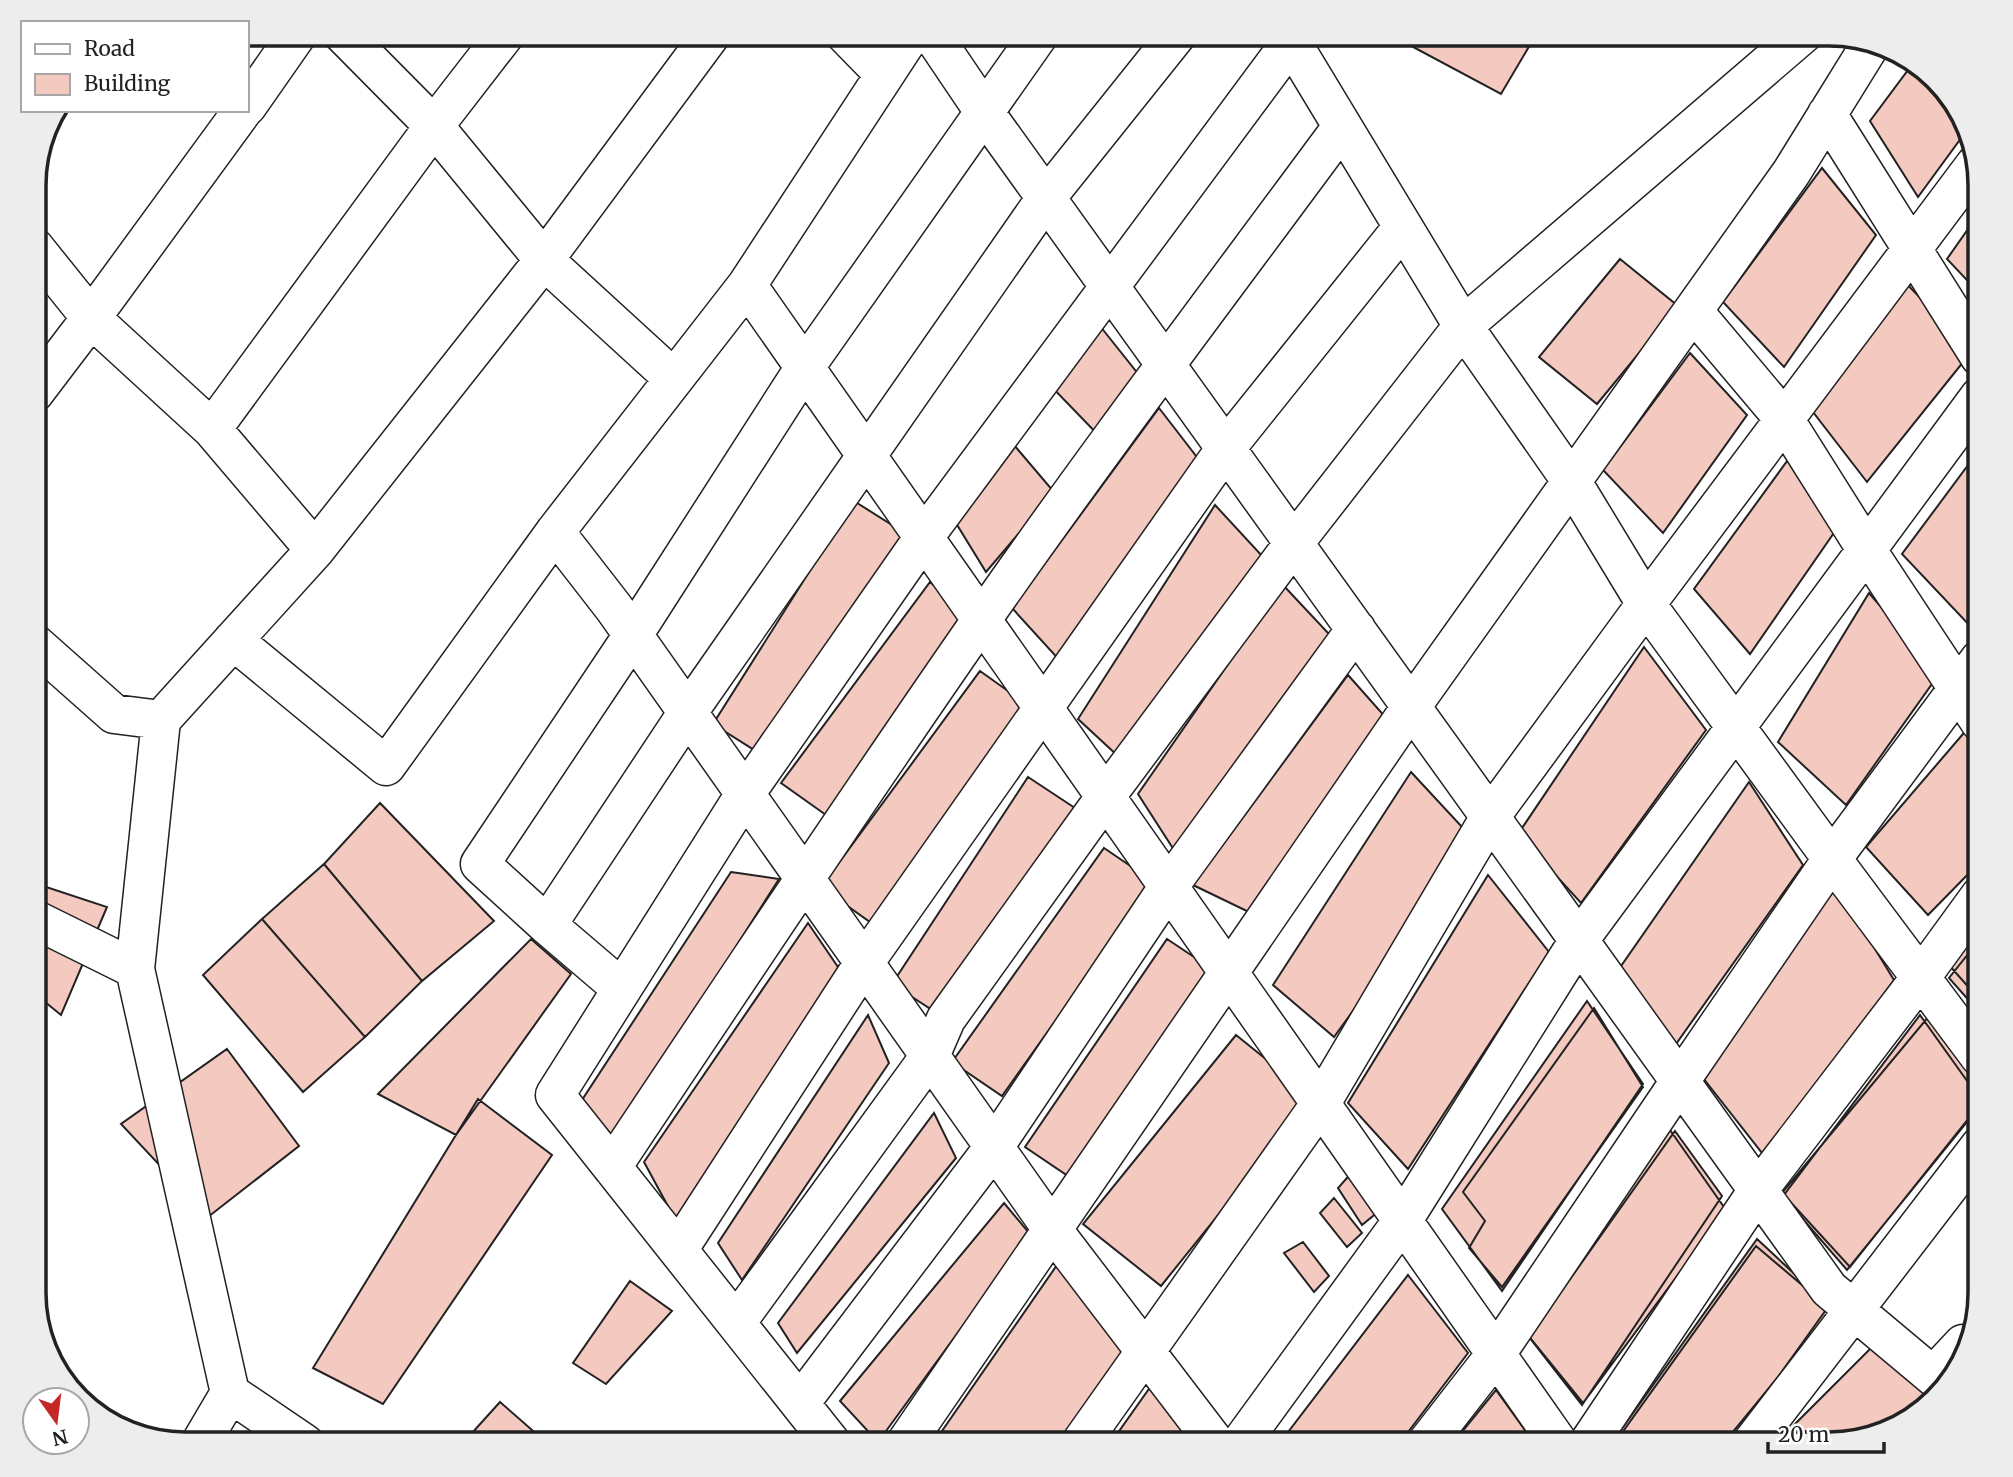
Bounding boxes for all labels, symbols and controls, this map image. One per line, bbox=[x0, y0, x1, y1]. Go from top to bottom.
legend bbox=[21, 21, 248, 112]
text: Road bbox=[84, 35, 135, 62]
text: Building bbox=[84, 70, 171, 97]
north arrow bbox=[21, 1386, 91, 1456]
scale bar bbox=[1768, 1410, 1884, 1454]
text: 20 m bbox=[1778, 1421, 1830, 1448]
text: N bbox=[50, 1424, 70, 1451]

